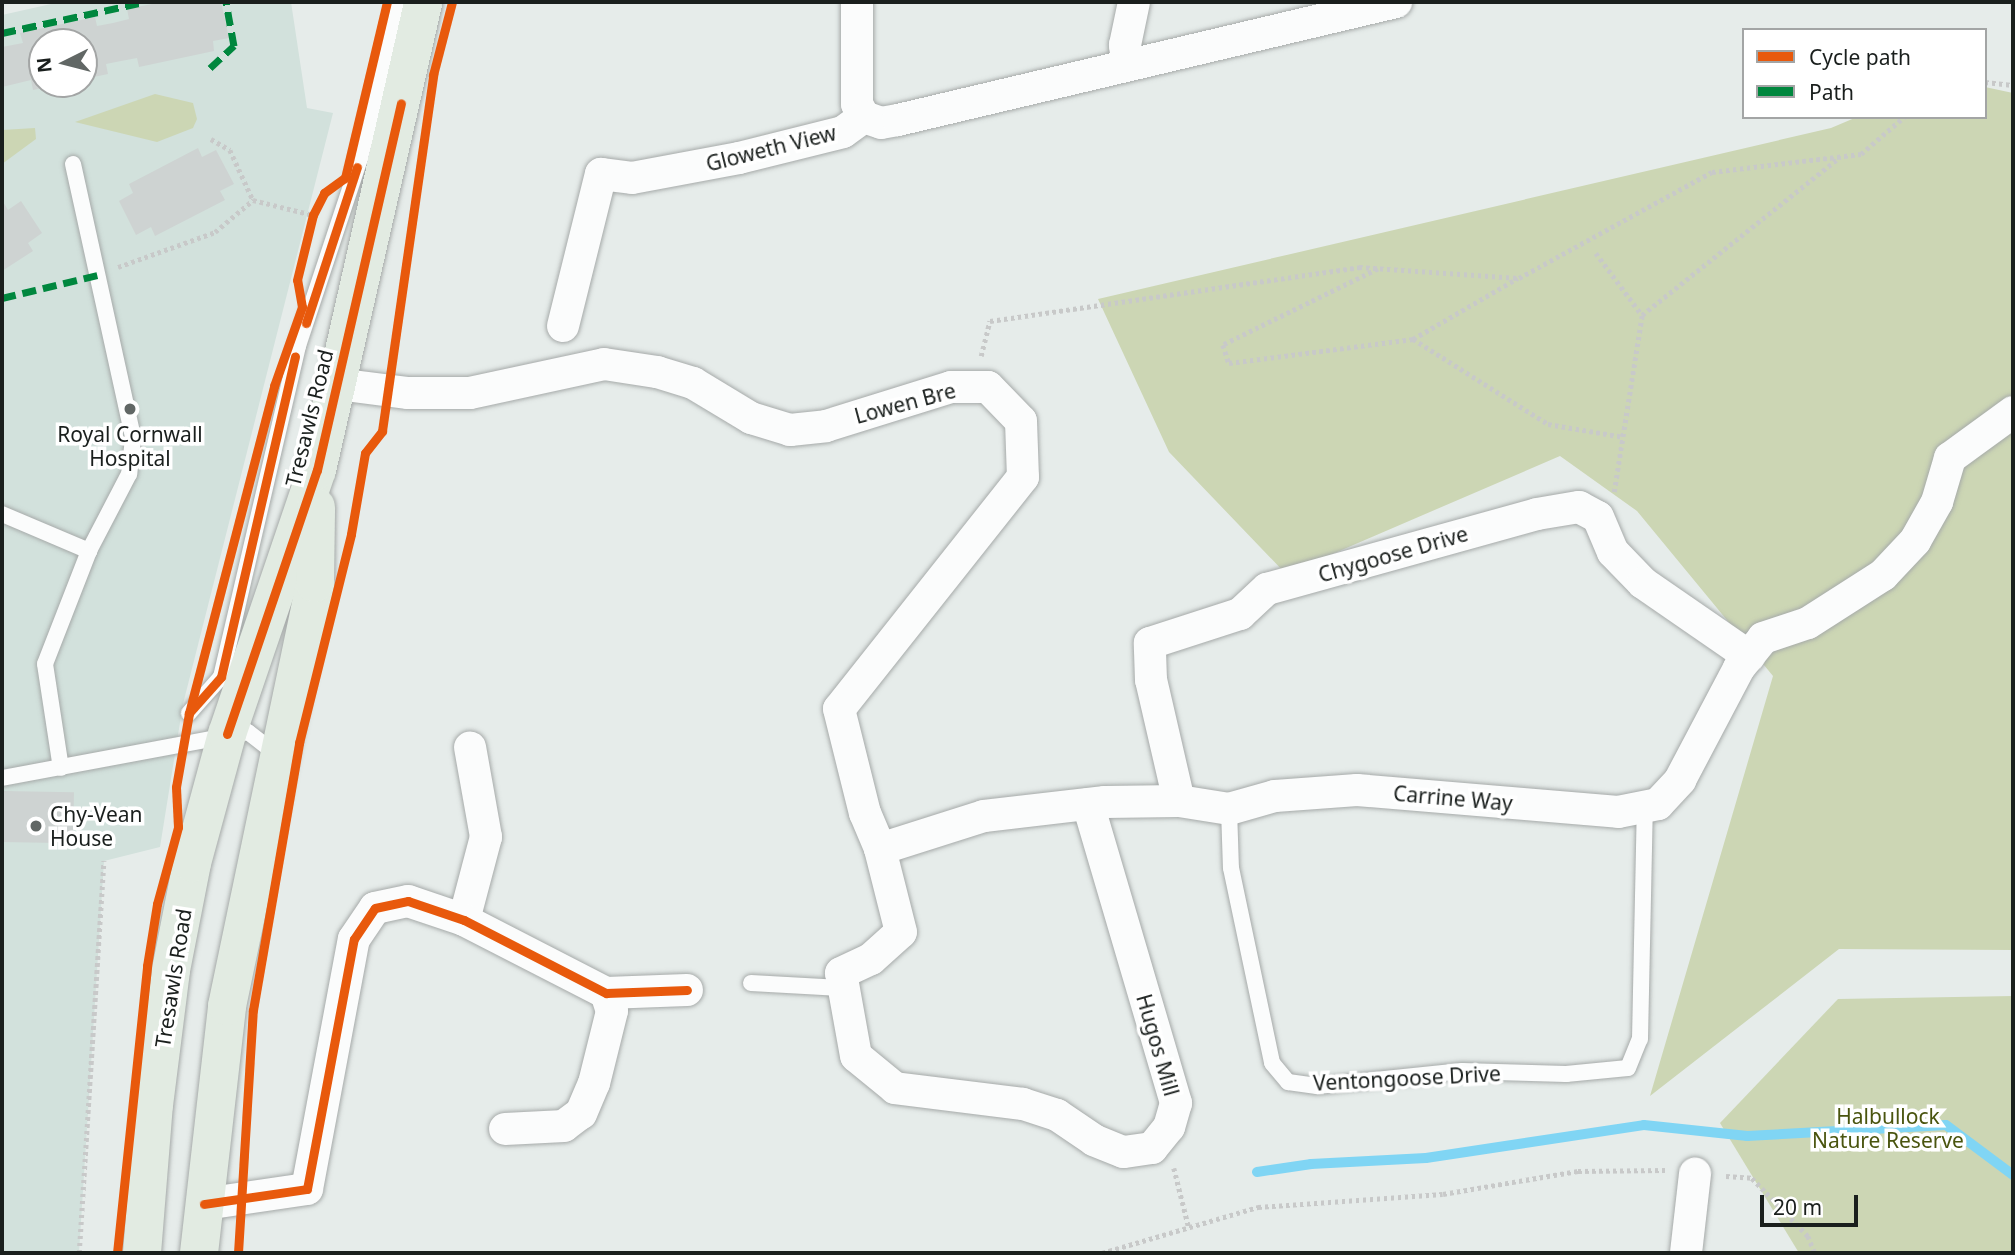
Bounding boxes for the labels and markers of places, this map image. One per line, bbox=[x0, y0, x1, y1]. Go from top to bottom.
marker: Royal Cornwall Hospital bbox=[120, 399, 140, 419]
place label: Royal Cornwall Hospital bbox=[57, 421, 203, 471]
place label: Chy-Vean House bbox=[50, 801, 143, 851]
marker: Chy-Vean House bbox=[28, 818, 44, 834]

